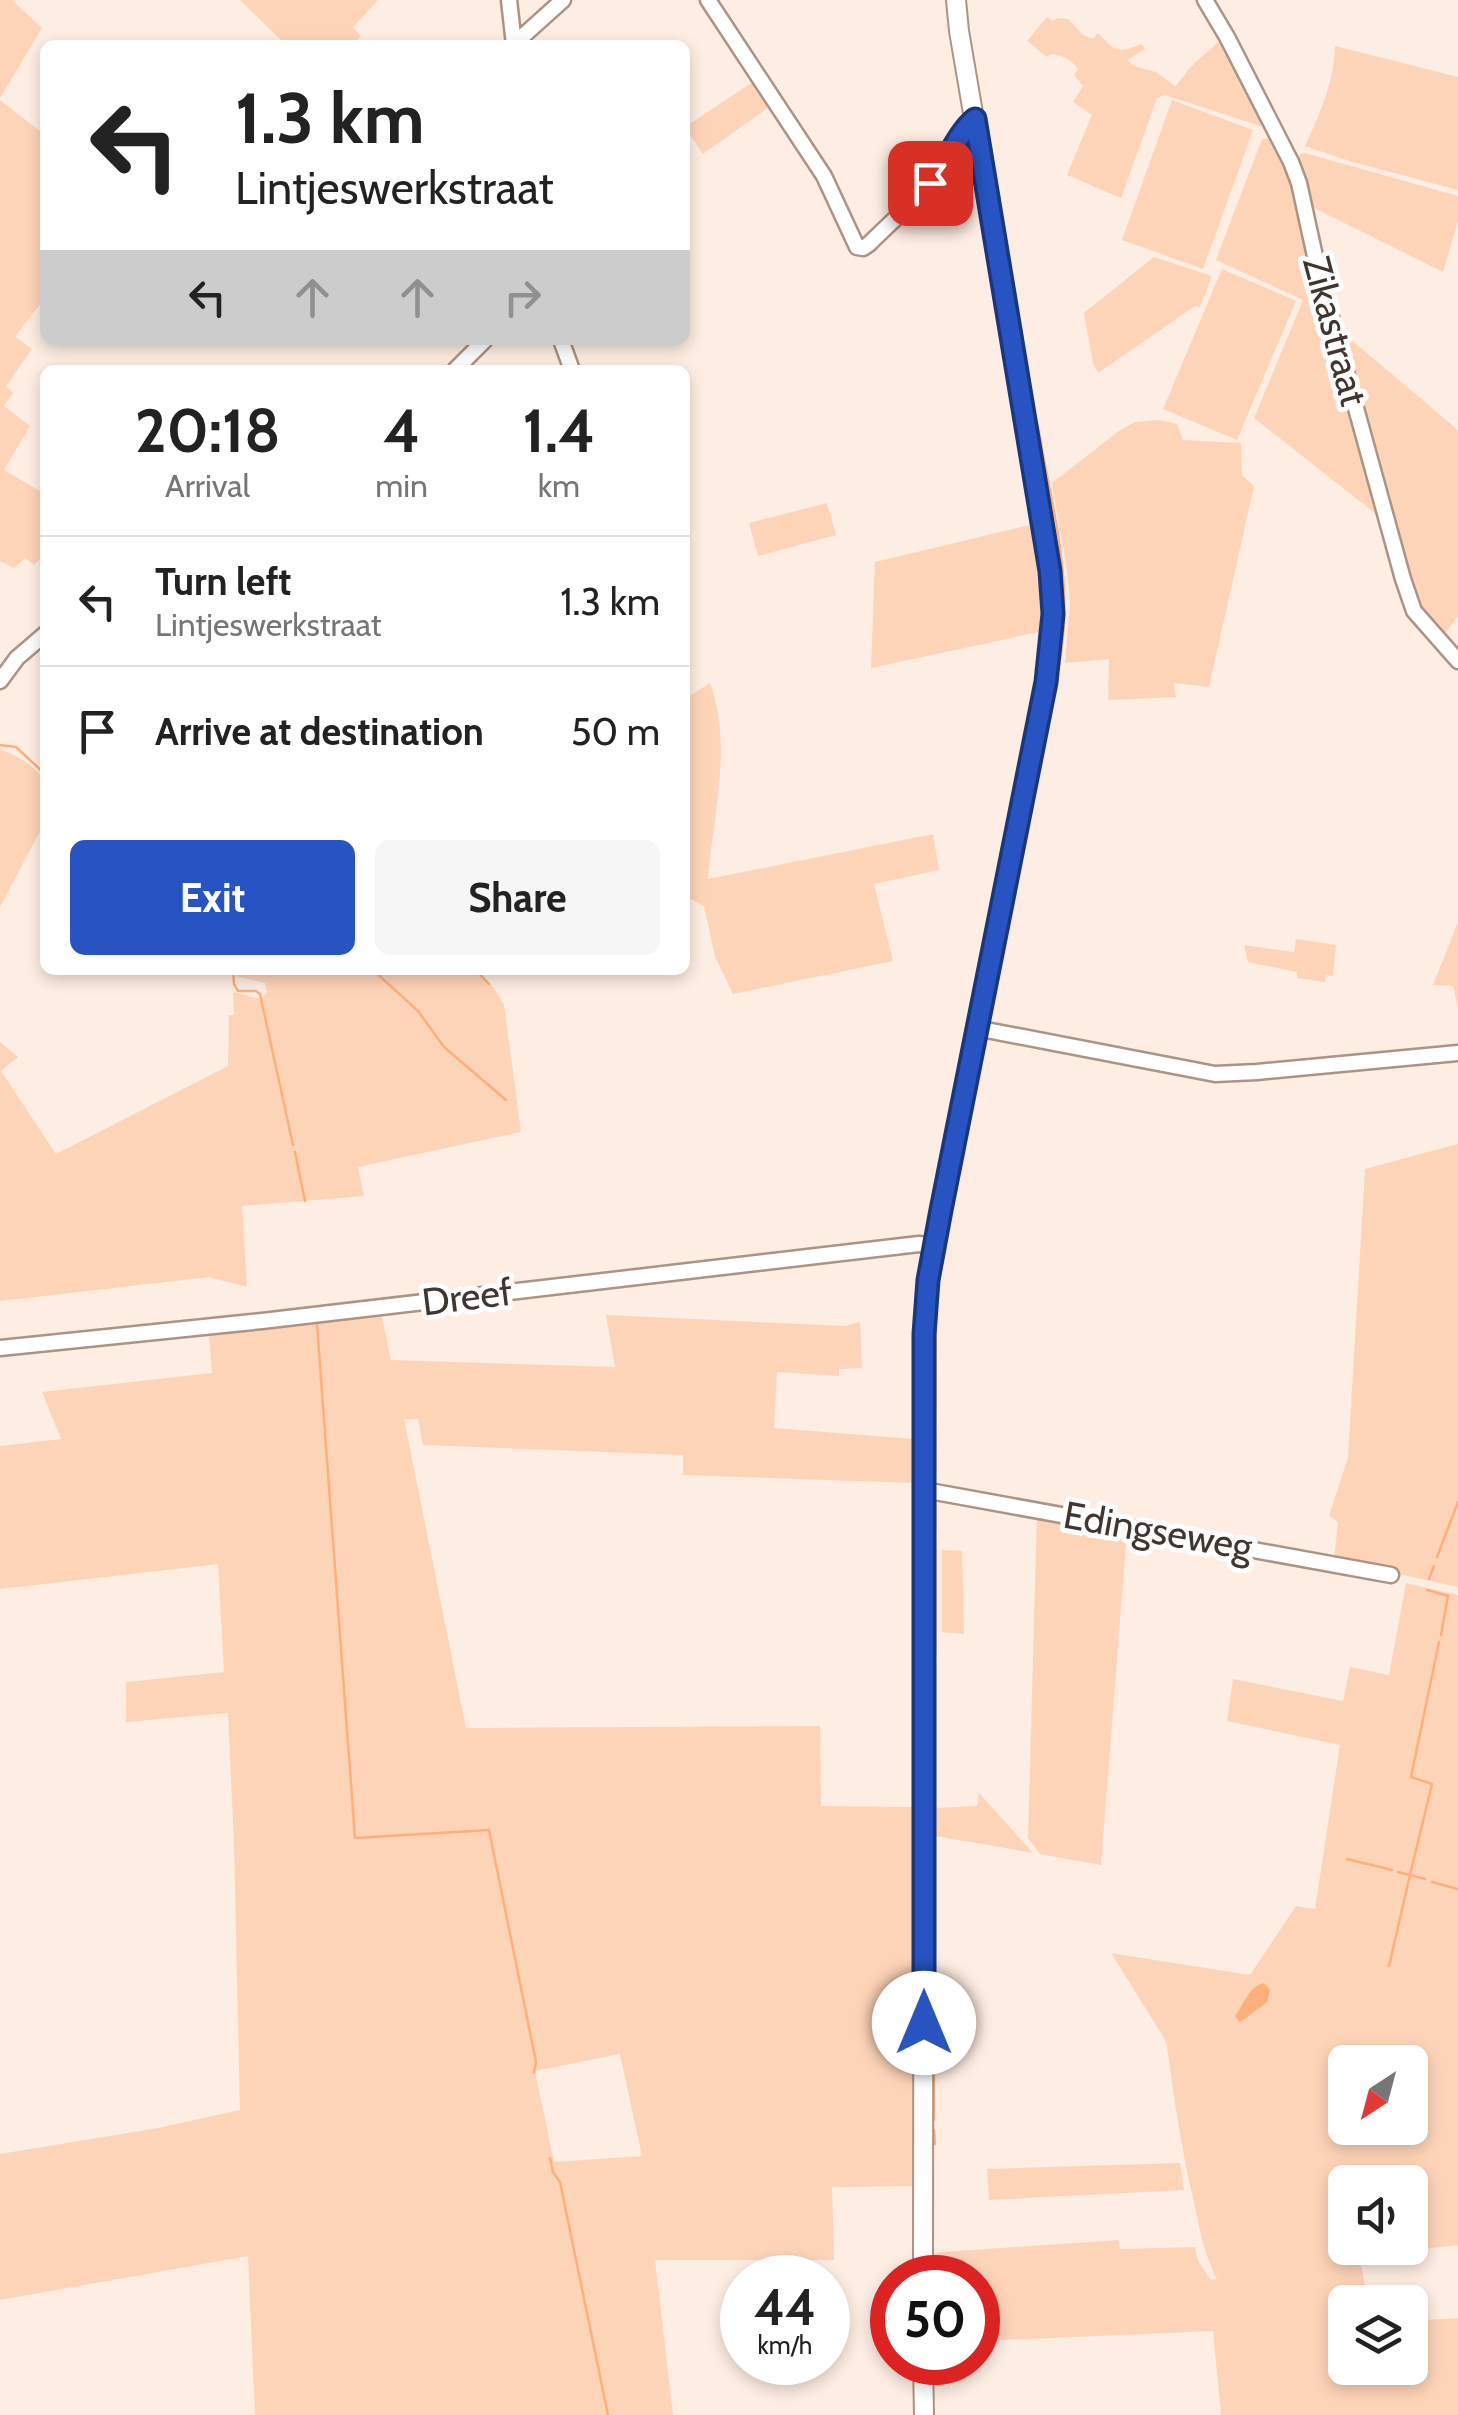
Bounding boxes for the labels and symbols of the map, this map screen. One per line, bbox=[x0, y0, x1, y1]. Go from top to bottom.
pin bbox=[888, 141, 973, 226]
street label: Zikastraat bbox=[1293, 251, 1378, 411]
street label: Dreef bbox=[419, 1268, 515, 1325]
street label: Edingseweg bbox=[1060, 1491, 1257, 1570]
position arrow bbox=[872, 1971, 976, 2075]
north arrow bbox=[1328, 2045, 1428, 2145]
speed limit sign: 50 bbox=[870, 2255, 1000, 2385]

